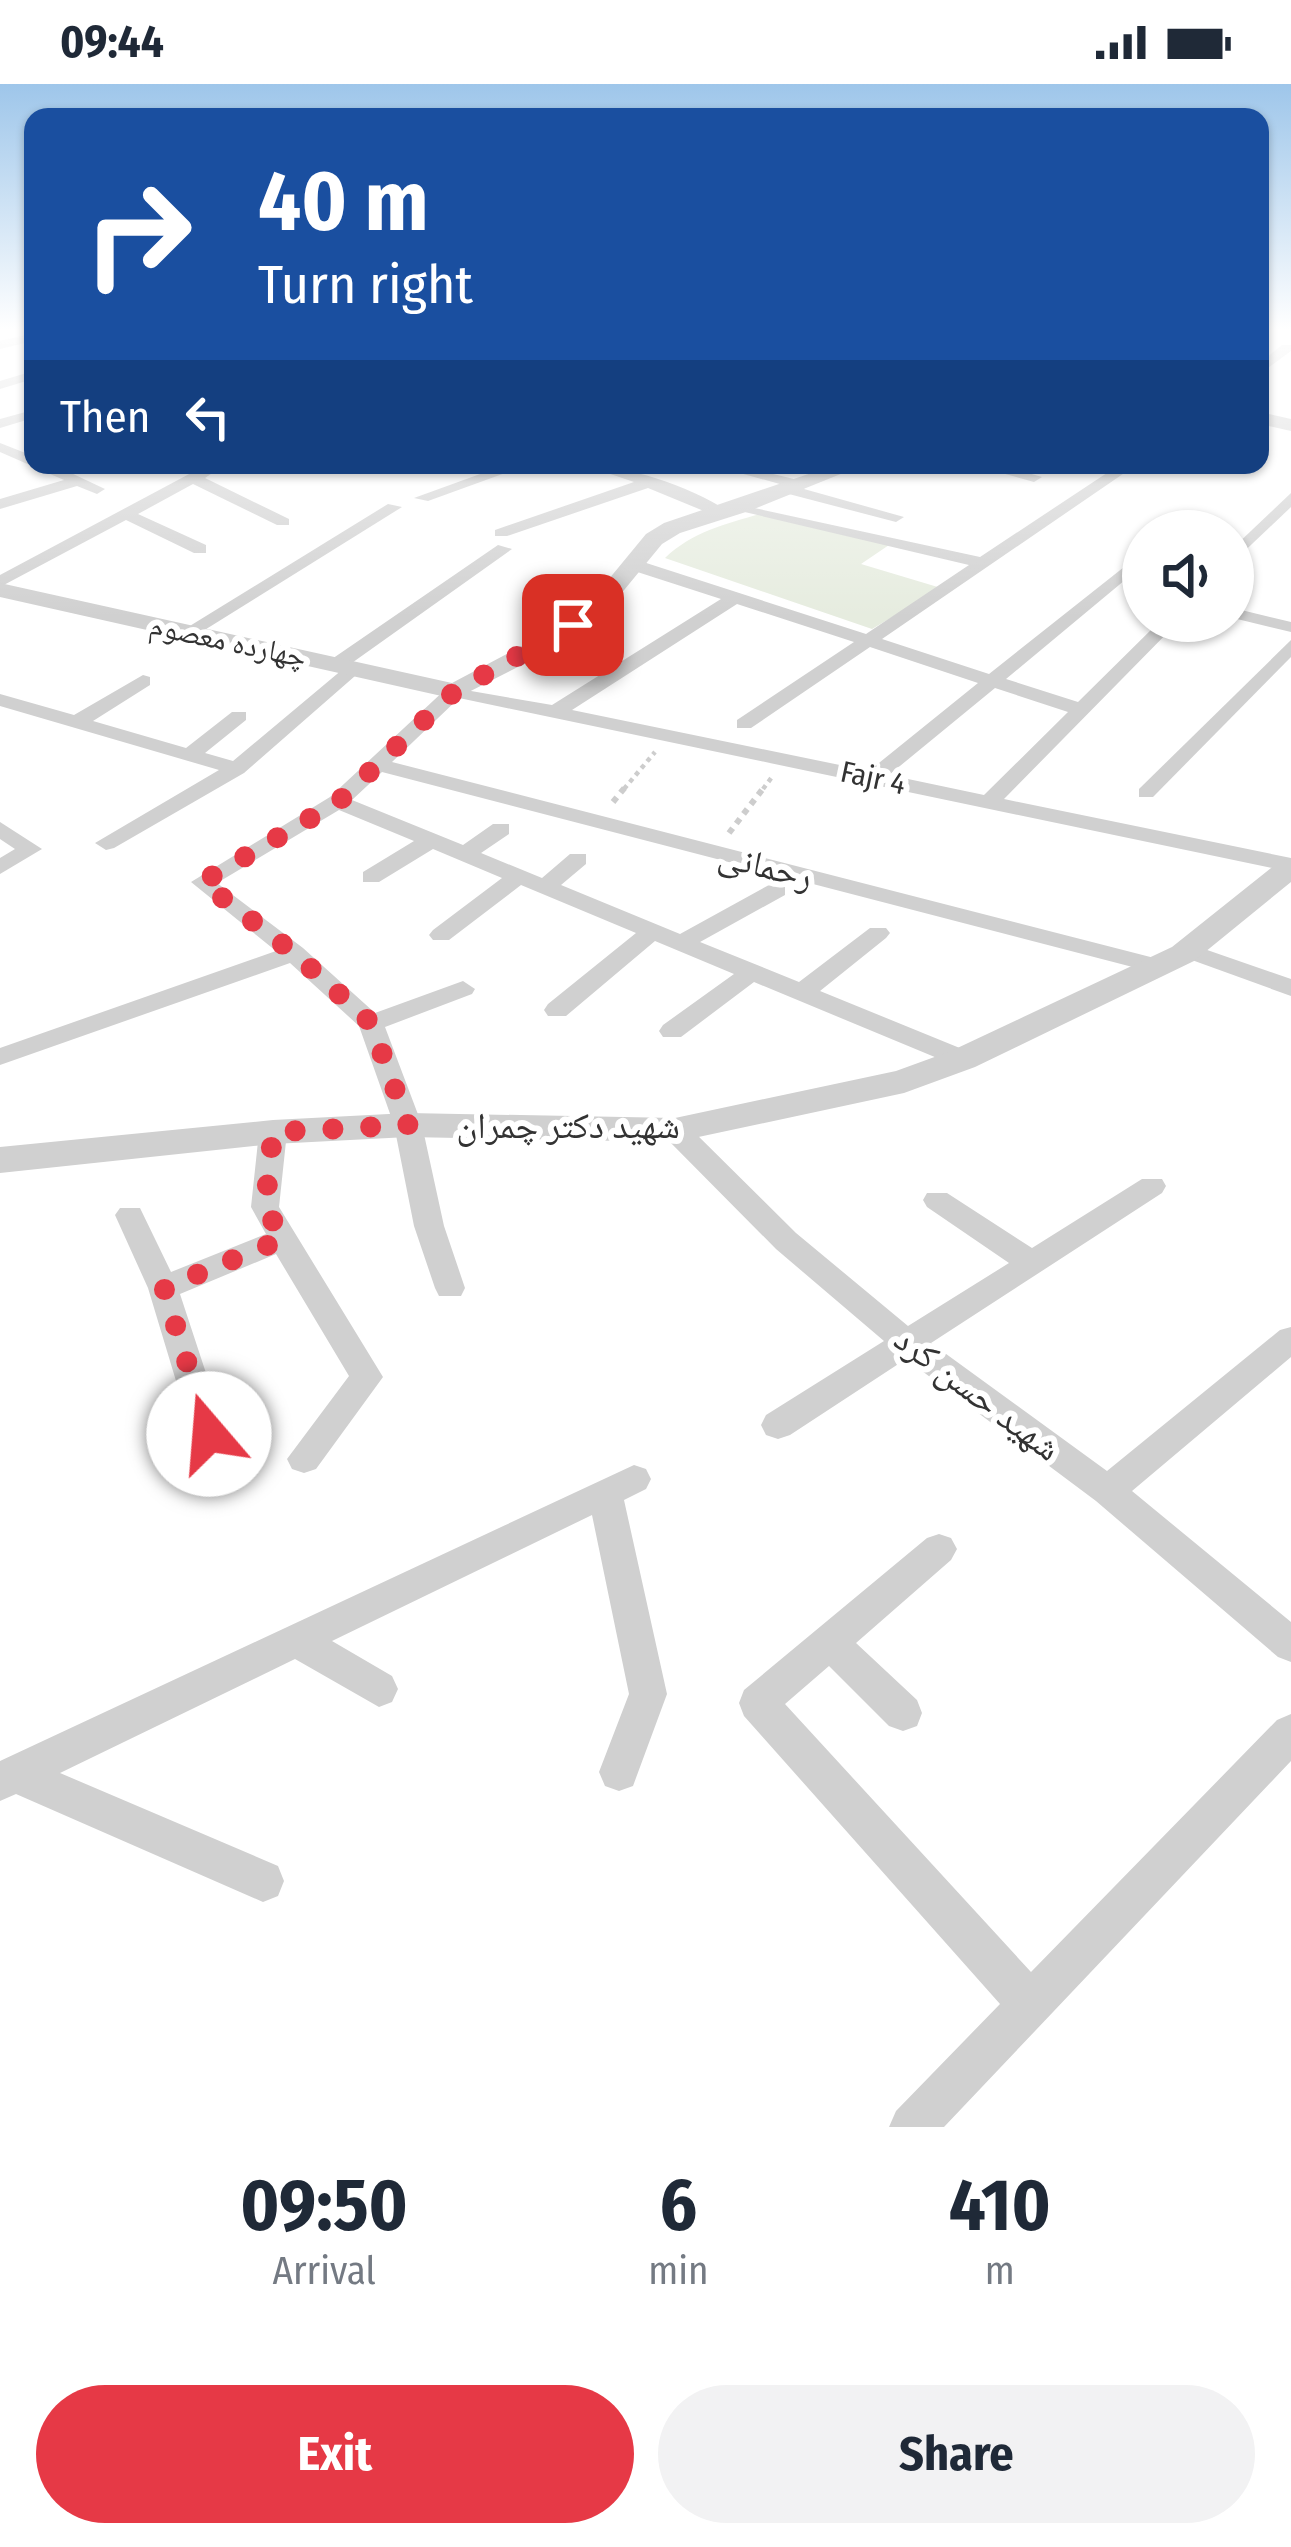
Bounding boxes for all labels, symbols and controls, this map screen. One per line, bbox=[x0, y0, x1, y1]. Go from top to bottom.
text: 09:44 bbox=[60, 15, 164, 69]
text: 40 m bbox=[258, 151, 429, 252]
icon: right bbox=[60, 156, 216, 312]
text: Turn right bbox=[258, 253, 473, 317]
icon: left bbox=[175, 384, 241, 450]
text: Then bbox=[60, 390, 151, 444]
map controls bbox=[1122, 510, 1254, 642]
button: sound bbox=[1122, 510, 1254, 642]
pin bbox=[522, 574, 624, 676]
icon: arrive bbox=[540, 592, 606, 658]
street label: چهارده معصوم bbox=[146, 607, 310, 676]
street label: Fajr 4 bbox=[837, 754, 909, 802]
street label: رحمانی bbox=[714, 833, 817, 899]
street label: شهید دکتر چمران bbox=[456, 1104, 680, 1148]
street label: شهید حسن کرد bbox=[886, 1317, 1069, 1471]
position arrow bbox=[146, 1371, 272, 1497]
text: 09:50 bbox=[240, 2163, 408, 2249]
text: 6 bbox=[660, 2163, 697, 2249]
text: 410 bbox=[949, 2163, 1051, 2249]
text: Arrival bbox=[272, 2248, 376, 2294]
text: min bbox=[648, 2248, 709, 2294]
text: m bbox=[985, 2248, 1015, 2294]
button: Exit bbox=[36, 2385, 634, 2523]
button: Share bbox=[658, 2385, 1255, 2523]

